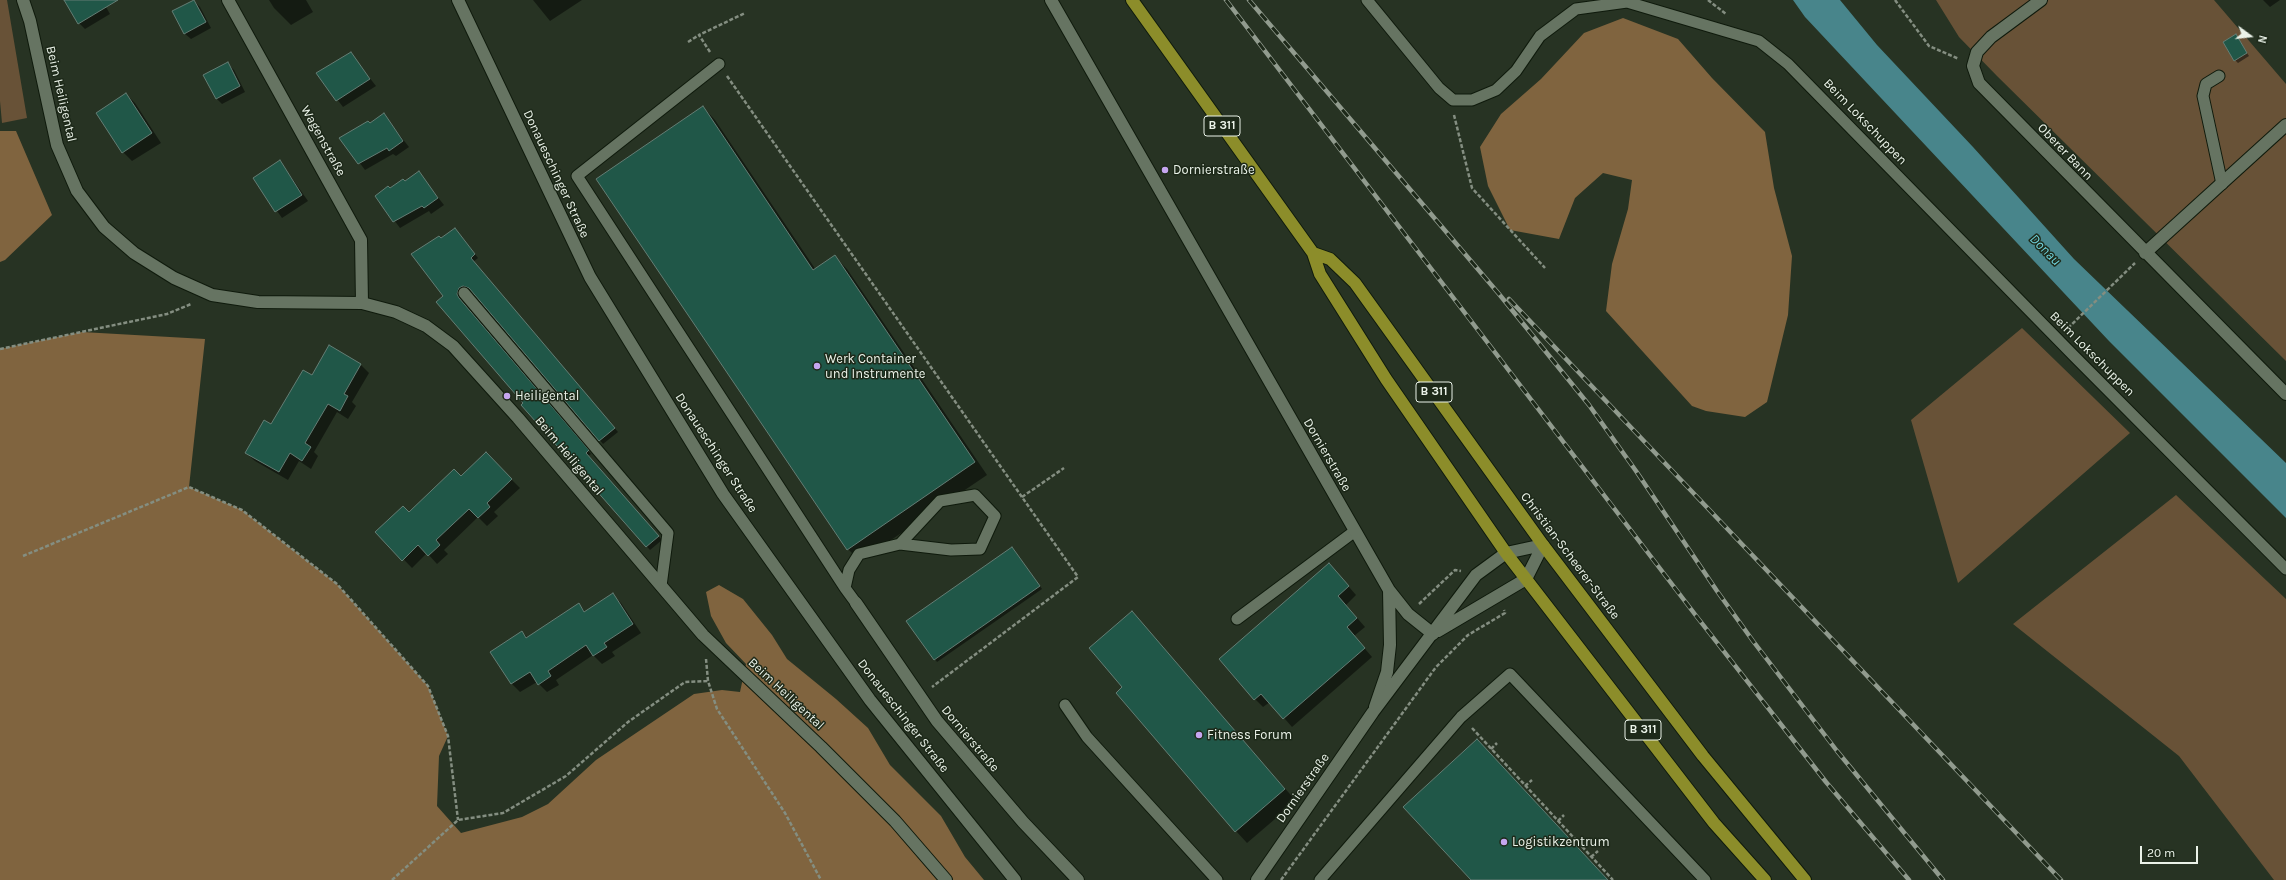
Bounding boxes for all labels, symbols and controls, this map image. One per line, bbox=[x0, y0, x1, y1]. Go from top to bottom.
north arrow bbox=[2230, 16, 2270, 56]
text: N bbox=[2255, 34, 2269, 45]
street label: Beim Heiligental bbox=[42, 44, 80, 144]
street label: Beim Lokschuppen bbox=[1820, 76, 1910, 168]
street label: Wagenstraße bbox=[297, 103, 349, 179]
street label: Donaueschinger Straße bbox=[519, 108, 593, 240]
road number: B 311 bbox=[1204, 116, 1240, 136]
street label: Oberer Bann bbox=[2034, 120, 2096, 184]
place label: Dornierstraße bbox=[1173, 162, 1255, 178]
marker: Dornierstraße bbox=[1160, 165, 1170, 175]
water label: Donau bbox=[2026, 231, 2064, 269]
street label: Beim Lokschuppen bbox=[2046, 308, 2138, 400]
place label: Werk Container und Instrumente bbox=[825, 351, 926, 382]
marker: Werk Container und Instrumente bbox=[812, 361, 822, 371]
road number: B 311 bbox=[1416, 382, 1452, 402]
place label: Heiligental bbox=[515, 388, 579, 404]
street label: Donaueschinger Straße bbox=[671, 390, 761, 516]
marker: Heiligental bbox=[502, 391, 512, 401]
street label: Beim Heiligental bbox=[531, 413, 607, 499]
street label: Dornierstraße bbox=[1300, 416, 1354, 494]
street label: Christian-Scheerer-Straße bbox=[1517, 489, 1623, 623]
street label: Beim Heiligental bbox=[745, 655, 827, 733]
street label: Donaueschinger Straße bbox=[854, 656, 952, 776]
street label: Dornierstraße bbox=[938, 703, 1002, 775]
road number: B 311 bbox=[1625, 720, 1661, 740]
place label: Fitness Forum bbox=[1207, 727, 1292, 743]
marker: Fitness Forum bbox=[1194, 730, 1204, 740]
street label: Dornierstraße bbox=[1273, 750, 1333, 826]
place label: Logistikzentrum bbox=[1512, 834, 1610, 850]
marker: Logistikzentrum bbox=[1499, 837, 1509, 847]
scale bar bbox=[2142, 838, 2200, 864]
text: 20 m bbox=[2147, 846, 2175, 860]

